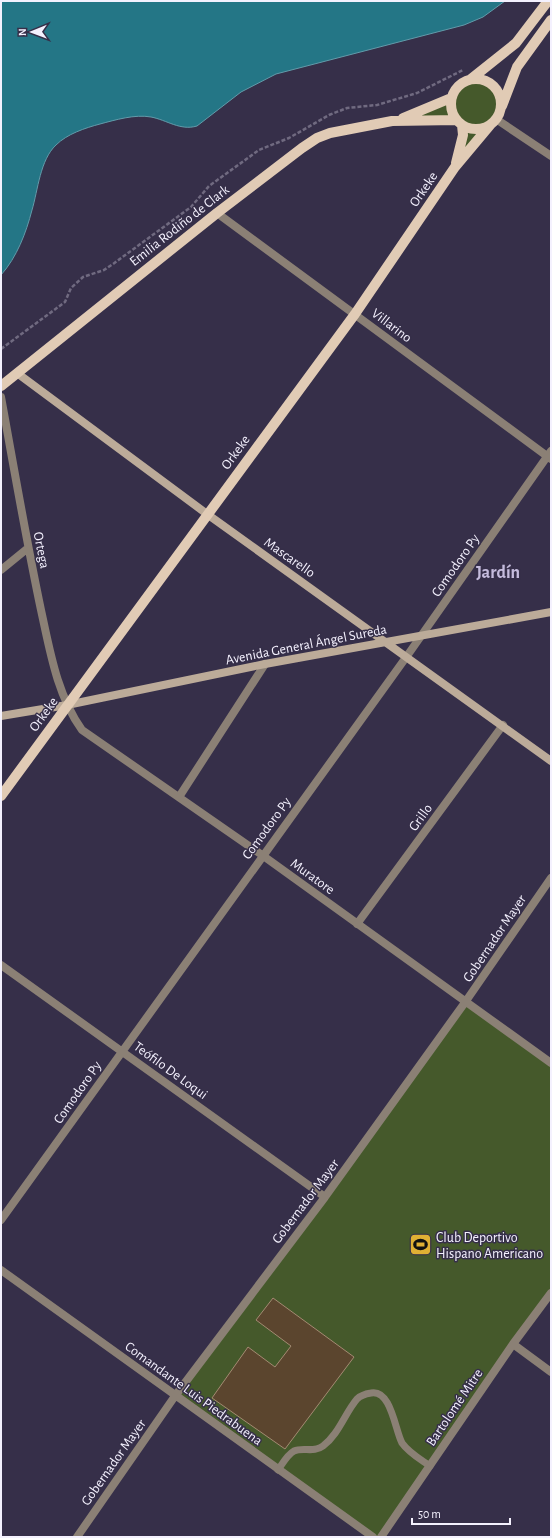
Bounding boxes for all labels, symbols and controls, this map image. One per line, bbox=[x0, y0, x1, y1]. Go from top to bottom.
north arrow bbox=[12, 12, 52, 52]
text: N bbox=[17, 28, 28, 36]
street label: Orkeke bbox=[407, 170, 440, 209]
street label: Emilia Rodiño de Clark bbox=[127, 182, 232, 269]
street label: Villarino bbox=[369, 306, 414, 345]
street label: Orkeke bbox=[219, 433, 253, 472]
street label: Ortega bbox=[31, 531, 52, 570]
street label: Comodoro Py bbox=[429, 532, 482, 599]
street label: Mascarello bbox=[261, 535, 318, 581]
district label: Jardín bbox=[476, 564, 520, 582]
street label: Avenida General Ángel Sureda bbox=[224, 619, 389, 668]
street label: Orkeke bbox=[27, 695, 61, 734]
street label: Comodoro Py bbox=[240, 795, 294, 862]
street label: Grillo bbox=[406, 801, 435, 834]
street label: Muratore bbox=[288, 856, 337, 897]
street label: Gobernador Mayer bbox=[461, 892, 529, 985]
street label: Teófilo De Loqui bbox=[131, 1039, 210, 1102]
street label: Comodoro Py bbox=[51, 1059, 104, 1126]
street label: Gobernador Mayer bbox=[270, 1156, 342, 1246]
place label: Club Deportivo Hispano Americano bbox=[436, 1231, 543, 1261]
sports icon: Club Deportivo Hispano Americano bbox=[407, 1232, 433, 1258]
street label: Comandante Luis Piedrabuena bbox=[122, 1339, 265, 1449]
street label: Bartolomé Mitre bbox=[424, 1367, 486, 1449]
street label: Gobernador Mayer bbox=[79, 1417, 149, 1508]
scale bar bbox=[412, 1500, 510, 1526]
text: 50 m bbox=[418, 1508, 441, 1520]

